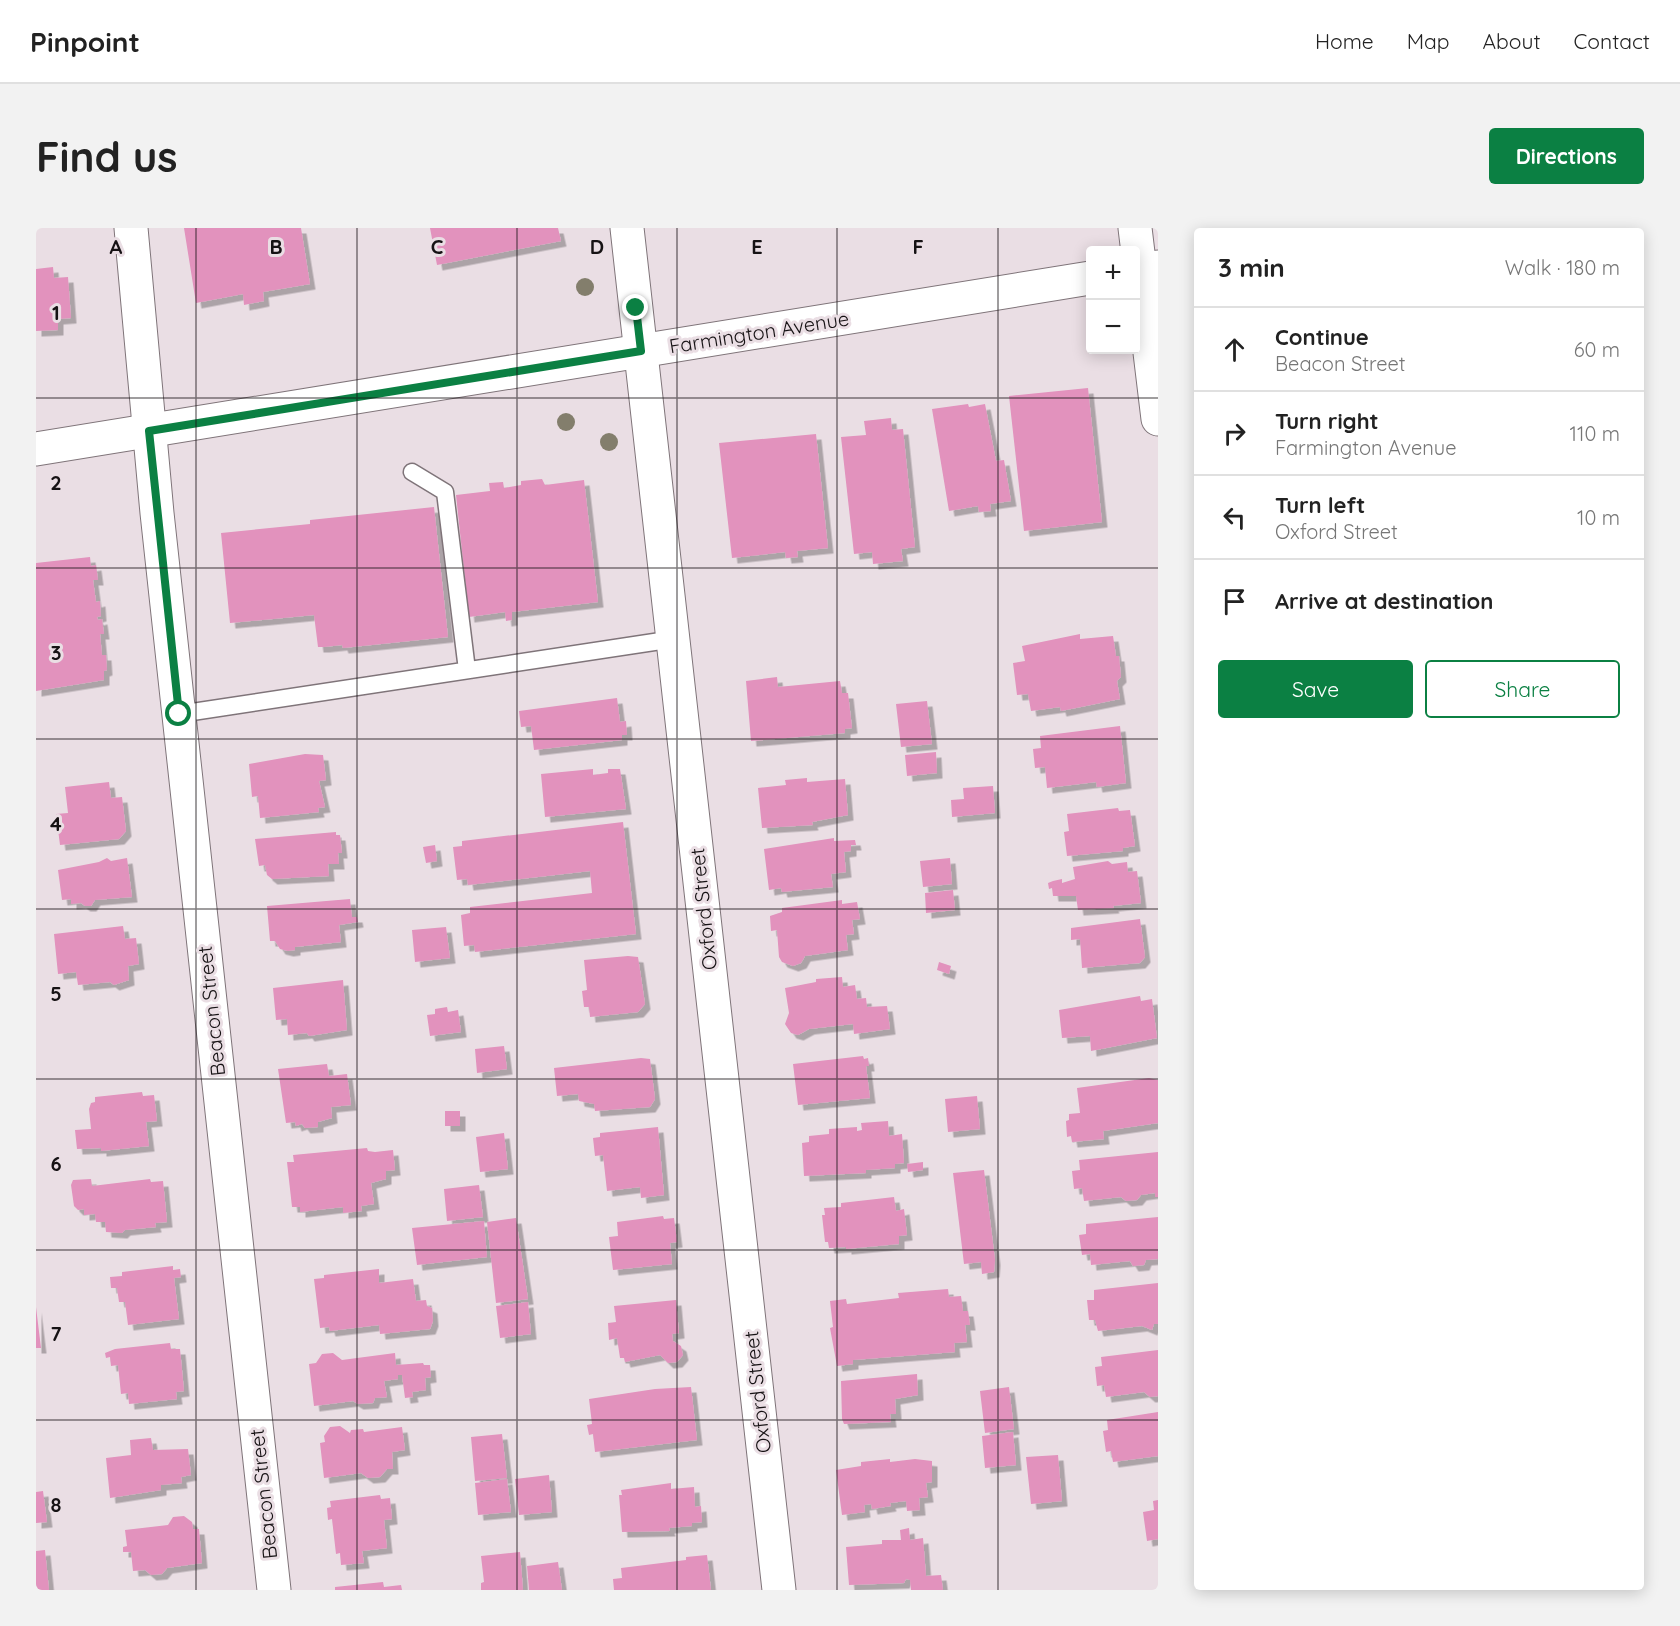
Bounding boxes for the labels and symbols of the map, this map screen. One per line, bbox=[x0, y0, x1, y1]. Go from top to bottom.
text: A bbox=[110, 234, 123, 259]
text: B bbox=[269, 234, 283, 259]
text: C bbox=[431, 234, 444, 259]
text: D bbox=[590, 234, 604, 259]
text: E bbox=[751, 234, 763, 259]
text: F bbox=[912, 234, 924, 259]
route end bbox=[622, 294, 648, 320]
text: 1 bbox=[52, 300, 60, 325]
street label: Farmington Avenue bbox=[667, 305, 851, 359]
text: 2 bbox=[50, 470, 62, 495]
text: 3 bbox=[51, 640, 61, 665]
route start bbox=[165, 700, 191, 726]
text: 4 bbox=[50, 811, 62, 836]
street label: Oxford Street bbox=[684, 846, 722, 971]
street label: Beacon Street bbox=[192, 945, 230, 1077]
text: 5 bbox=[50, 981, 62, 1006]
text: 6 bbox=[50, 1151, 62, 1176]
text: 7 bbox=[51, 1321, 62, 1346]
street label: Oxford Street bbox=[738, 1329, 776, 1454]
street label: Beacon Street bbox=[244, 1428, 282, 1560]
text: 8 bbox=[51, 1492, 62, 1517]

